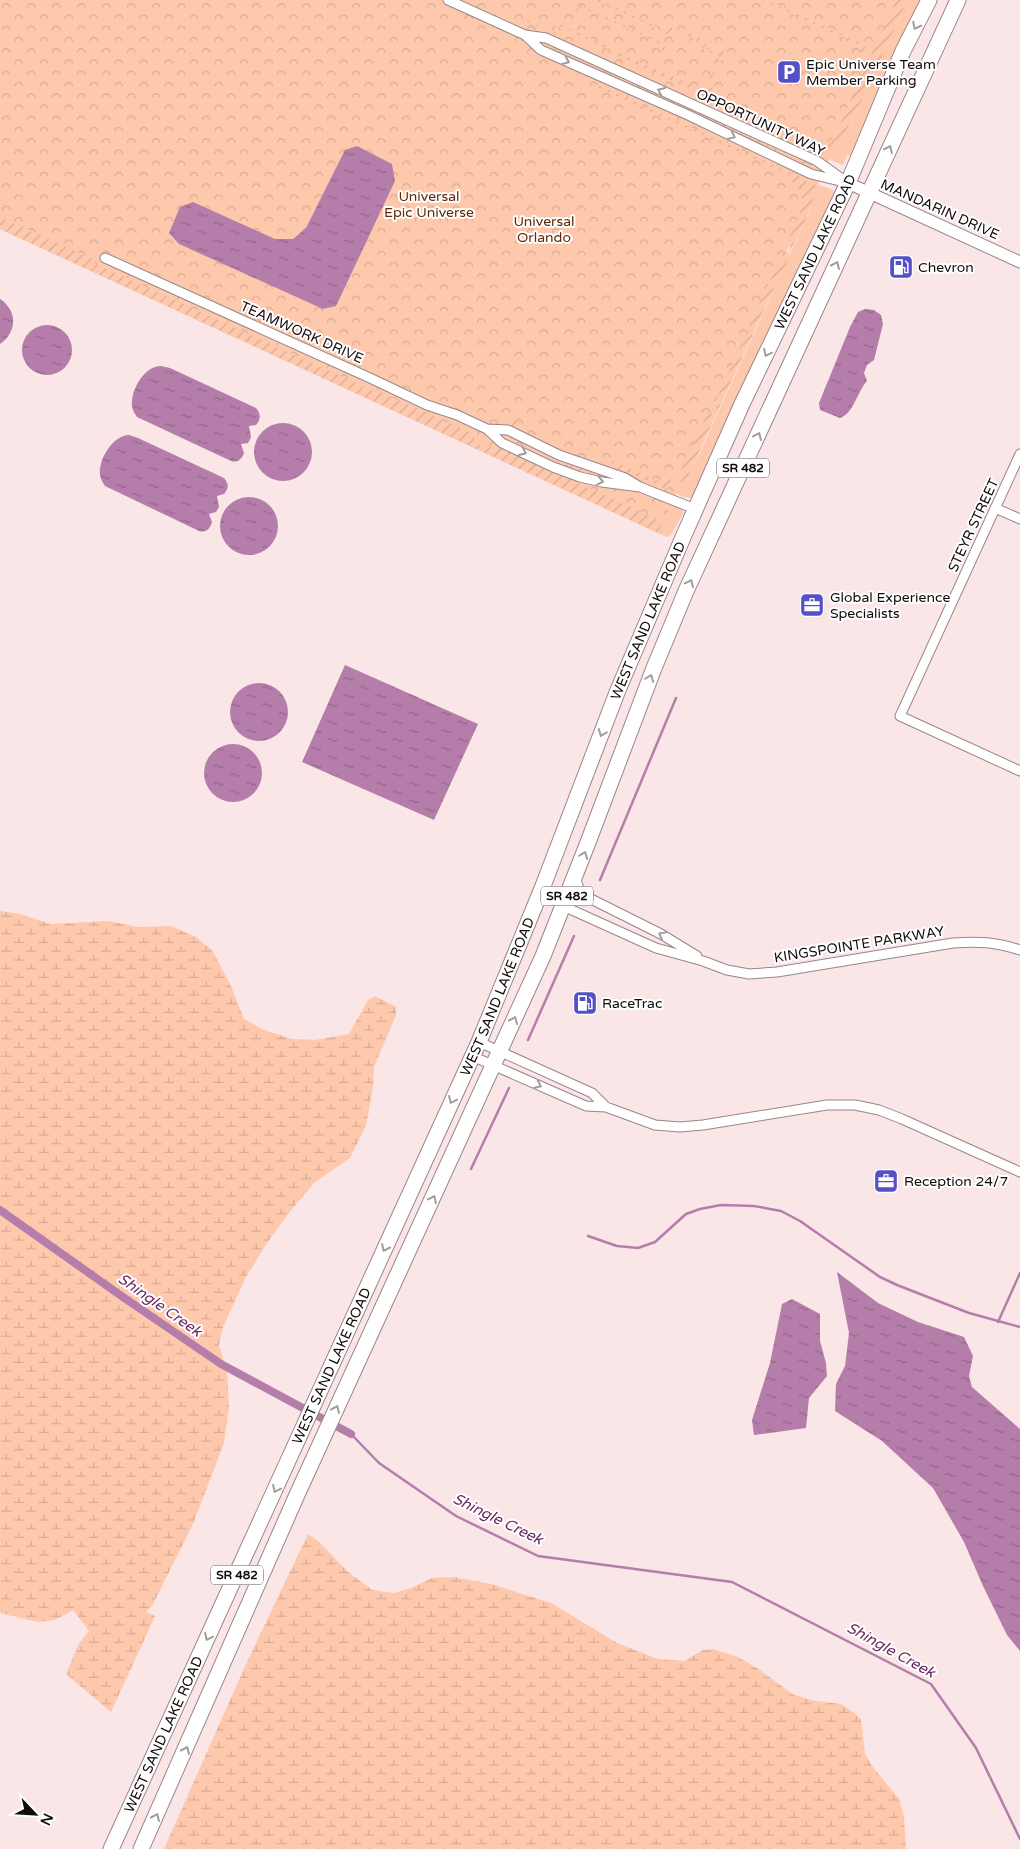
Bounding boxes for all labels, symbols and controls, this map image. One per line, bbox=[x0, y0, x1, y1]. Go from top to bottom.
one-way arrow bbox=[912, 20, 922, 29]
one-way arrow bbox=[561, 55, 570, 66]
place label: Epic Universe Team Member Parking bbox=[806, 56, 936, 89]
parking icon: Epic Universe Team Member Parking bbox=[776, 59, 802, 85]
street label: OPPORTUNITY WAY bbox=[694, 85, 828, 160]
one-way arrow bbox=[657, 86, 666, 97]
one-way arrow bbox=[727, 130, 736, 140]
one-way arrow bbox=[883, 145, 894, 154]
street label: WEST SAND LAKE ROAD bbox=[771, 172, 860, 332]
street label: MANDARIN DRIVE bbox=[878, 176, 1002, 243]
park label: Universal Epic Universe bbox=[384, 188, 474, 221]
park label: Universal Orlando bbox=[513, 213, 575, 246]
fuel station icon: Chevron bbox=[888, 254, 914, 280]
place label: Chevron bbox=[918, 259, 974, 276]
one-way arrow bbox=[830, 261, 841, 270]
street label: TEAMWORK DRIVE bbox=[238, 298, 366, 367]
one-way arrow bbox=[762, 348, 773, 357]
one-way arrow bbox=[752, 432, 763, 441]
one-way arrow bbox=[517, 446, 526, 456]
road number: SR 482 bbox=[717, 458, 769, 478]
one-way arrow bbox=[596, 475, 605, 486]
street label: STEYR STREET bbox=[944, 475, 1003, 575]
street label: WEST SAND LAKE ROAD bbox=[607, 539, 689, 702]
one-way arrow bbox=[684, 579, 694, 588]
place label: Global Experience Specialists bbox=[830, 589, 950, 622]
office icon: Global Experience Specialists bbox=[799, 592, 825, 618]
one-way arrow bbox=[645, 674, 655, 682]
one-way arrow bbox=[598, 728, 608, 736]
one-way arrow bbox=[578, 851, 588, 859]
road number: SR 482 bbox=[541, 886, 593, 906]
street label: WEST SAND LAKE ROAD bbox=[457, 915, 538, 1079]
street label: KINGSPOINTE PARKWAY bbox=[773, 923, 946, 966]
one-way arrow bbox=[658, 931, 667, 941]
fuel station icon: RaceTrac bbox=[572, 990, 598, 1016]
place label: RaceTrac bbox=[602, 995, 662, 1012]
one-way arrow bbox=[508, 1016, 518, 1025]
one-way arrow bbox=[533, 1079, 542, 1090]
one-way arrow bbox=[448, 1095, 459, 1104]
office icon: Reception 24/7 bbox=[873, 1168, 899, 1194]
place label: Reception 24/7 bbox=[904, 1173, 1008, 1190]
one-way arrow bbox=[426, 1195, 437, 1204]
one-way arrow bbox=[381, 1243, 392, 1252]
water label: Shingle Creek bbox=[115, 1270, 207, 1341]
street label: WEST SAND LAKE ROAD bbox=[289, 1285, 375, 1447]
one-way arrow bbox=[330, 1405, 341, 1414]
one-way arrow bbox=[272, 1484, 283, 1493]
water label: Shingle Creek bbox=[450, 1489, 547, 1549]
road number: SR 482 bbox=[211, 1566, 263, 1584]
water label: Shingle Creek bbox=[844, 1618, 940, 1682]
one-way arrow bbox=[204, 1632, 215, 1641]
street label: WEST SAND LAKE ROAD bbox=[121, 1654, 207, 1816]
one-way arrow bbox=[180, 1746, 190, 1755]
north arrow bbox=[10, 1789, 60, 1839]
text: N bbox=[36, 1811, 56, 1828]
one-way arrow bbox=[149, 1813, 160, 1822]

